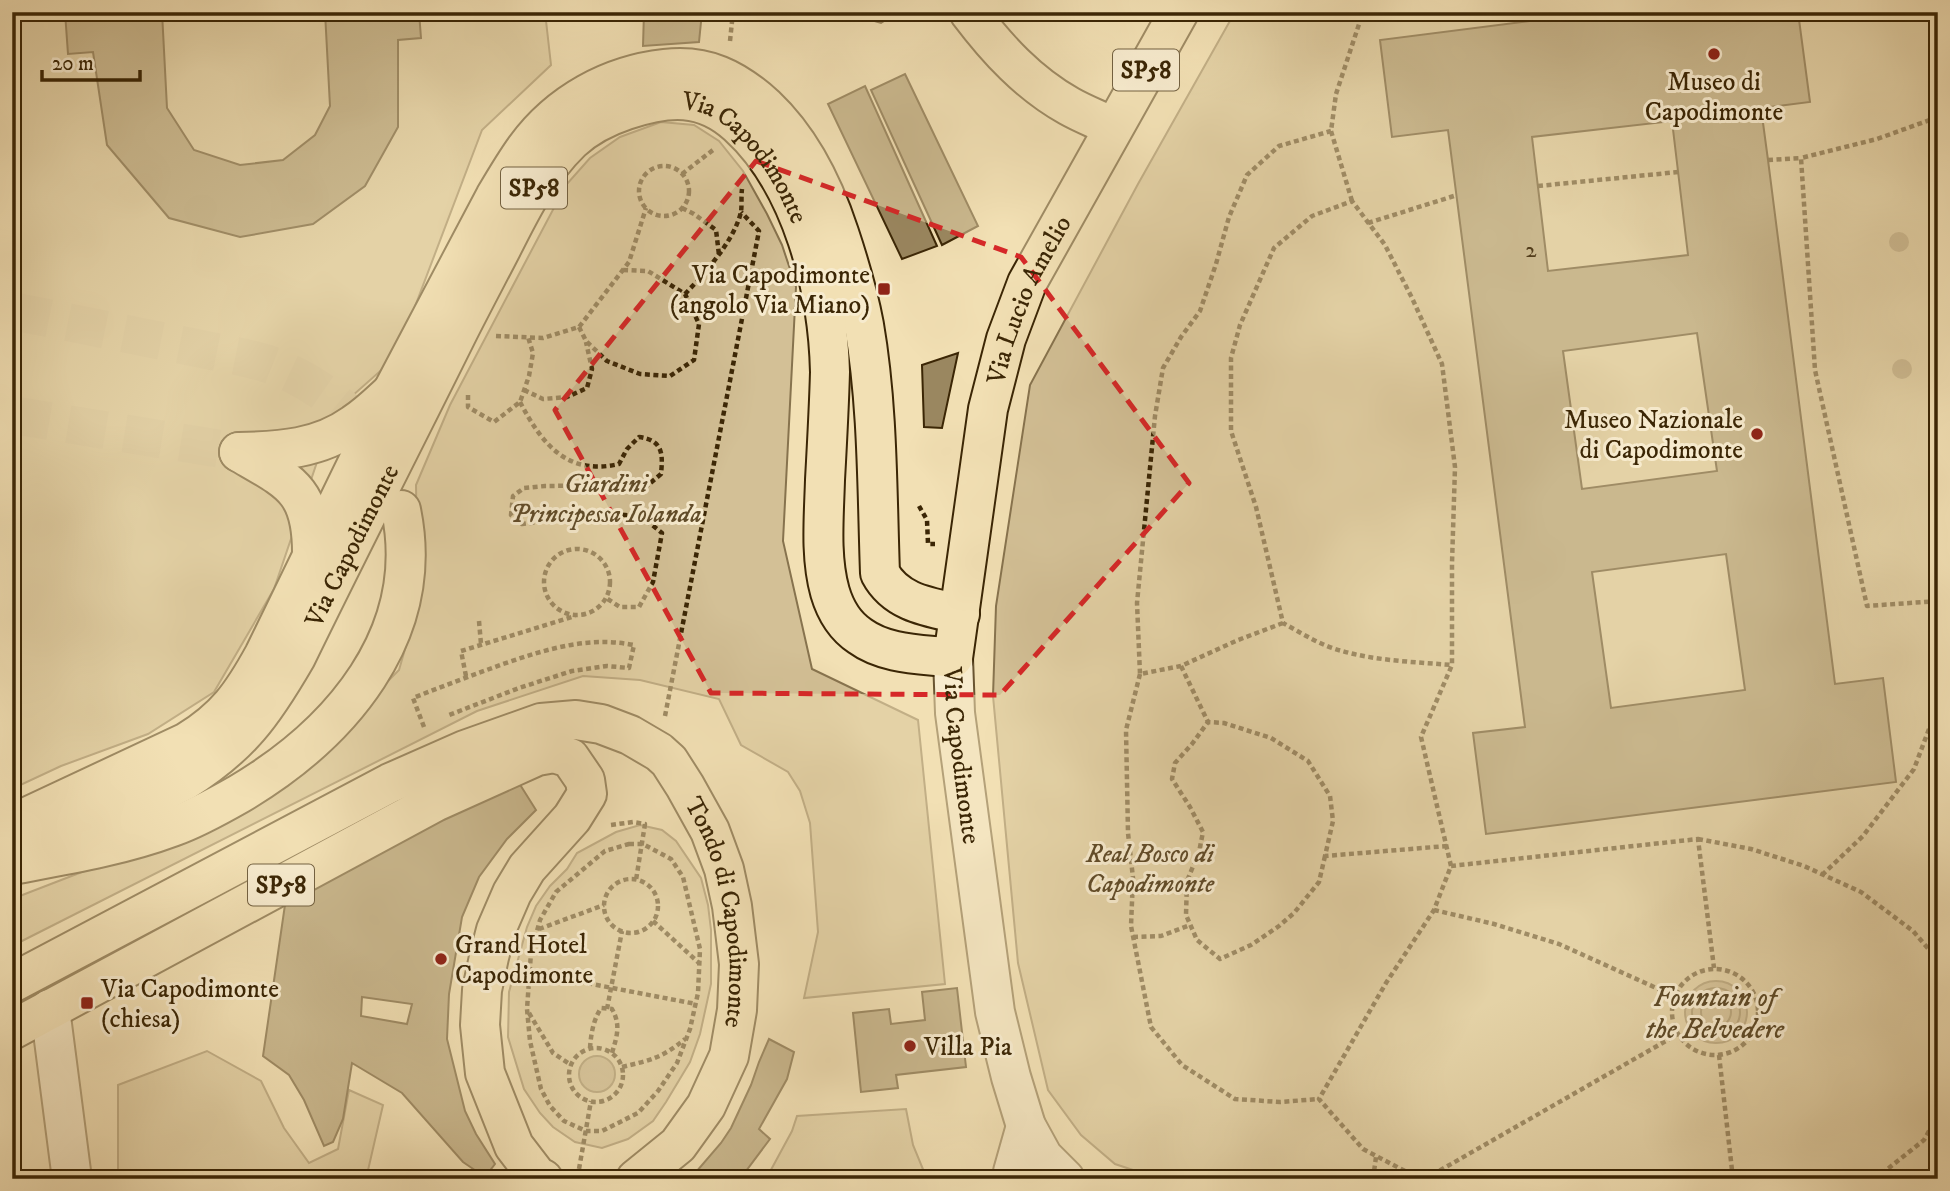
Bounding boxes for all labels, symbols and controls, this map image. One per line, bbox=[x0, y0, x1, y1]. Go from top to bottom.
scale bar bbox=[42, 38, 140, 82]
marker: Museo di Capodimonte bbox=[1706, 46, 1722, 62]
road number: SP58 bbox=[1113, 50, 1179, 90]
text: 20 m bbox=[52, 51, 94, 77]
place label: Museo di Capodimonte bbox=[1645, 66, 1783, 129]
street label: Via Capodimonte bbox=[679, 85, 815, 228]
road number: SP58 bbox=[501, 168, 567, 208]
street label: Via Lucio Amelio bbox=[980, 210, 1080, 389]
house number: 2 bbox=[1525, 236, 1537, 265]
place label: Via Capodimonte (angolo Via Miano) bbox=[670, 259, 870, 322]
marker: Via Capodimonte (angolo Via Miano) bbox=[876, 281, 892, 297]
place label: Museo Nazionale di Capodimonte bbox=[1564, 404, 1743, 467]
marker: Museo Nazionale di Capodimonte bbox=[1749, 426, 1765, 442]
street label: Via Capodimonte bbox=[298, 459, 407, 634]
park label: Giardini Principessa Iolanda bbox=[510, 468, 702, 531]
street label: Via Capodimonte bbox=[935, 665, 987, 846]
street label: Tondo di Capodimonte bbox=[676, 791, 754, 1031]
park label: Real Bosco di Capodimonte bbox=[1085, 838, 1216, 901]
road number: SP58 bbox=[248, 864, 314, 906]
place label: Grand Hotel Capodimonte bbox=[455, 929, 593, 992]
marker: Grand Hotel Capodimonte bbox=[433, 951, 449, 967]
place label: Via Capodimonte (chiesa) bbox=[100, 973, 279, 1036]
water label: Fountain of the Belvedere bbox=[1646, 980, 1786, 1047]
marker: Via Capodimonte (chiesa) bbox=[79, 995, 95, 1011]
place label: Villa Pia bbox=[923, 1031, 1012, 1064]
marker: Villa Pia bbox=[902, 1038, 918, 1054]

